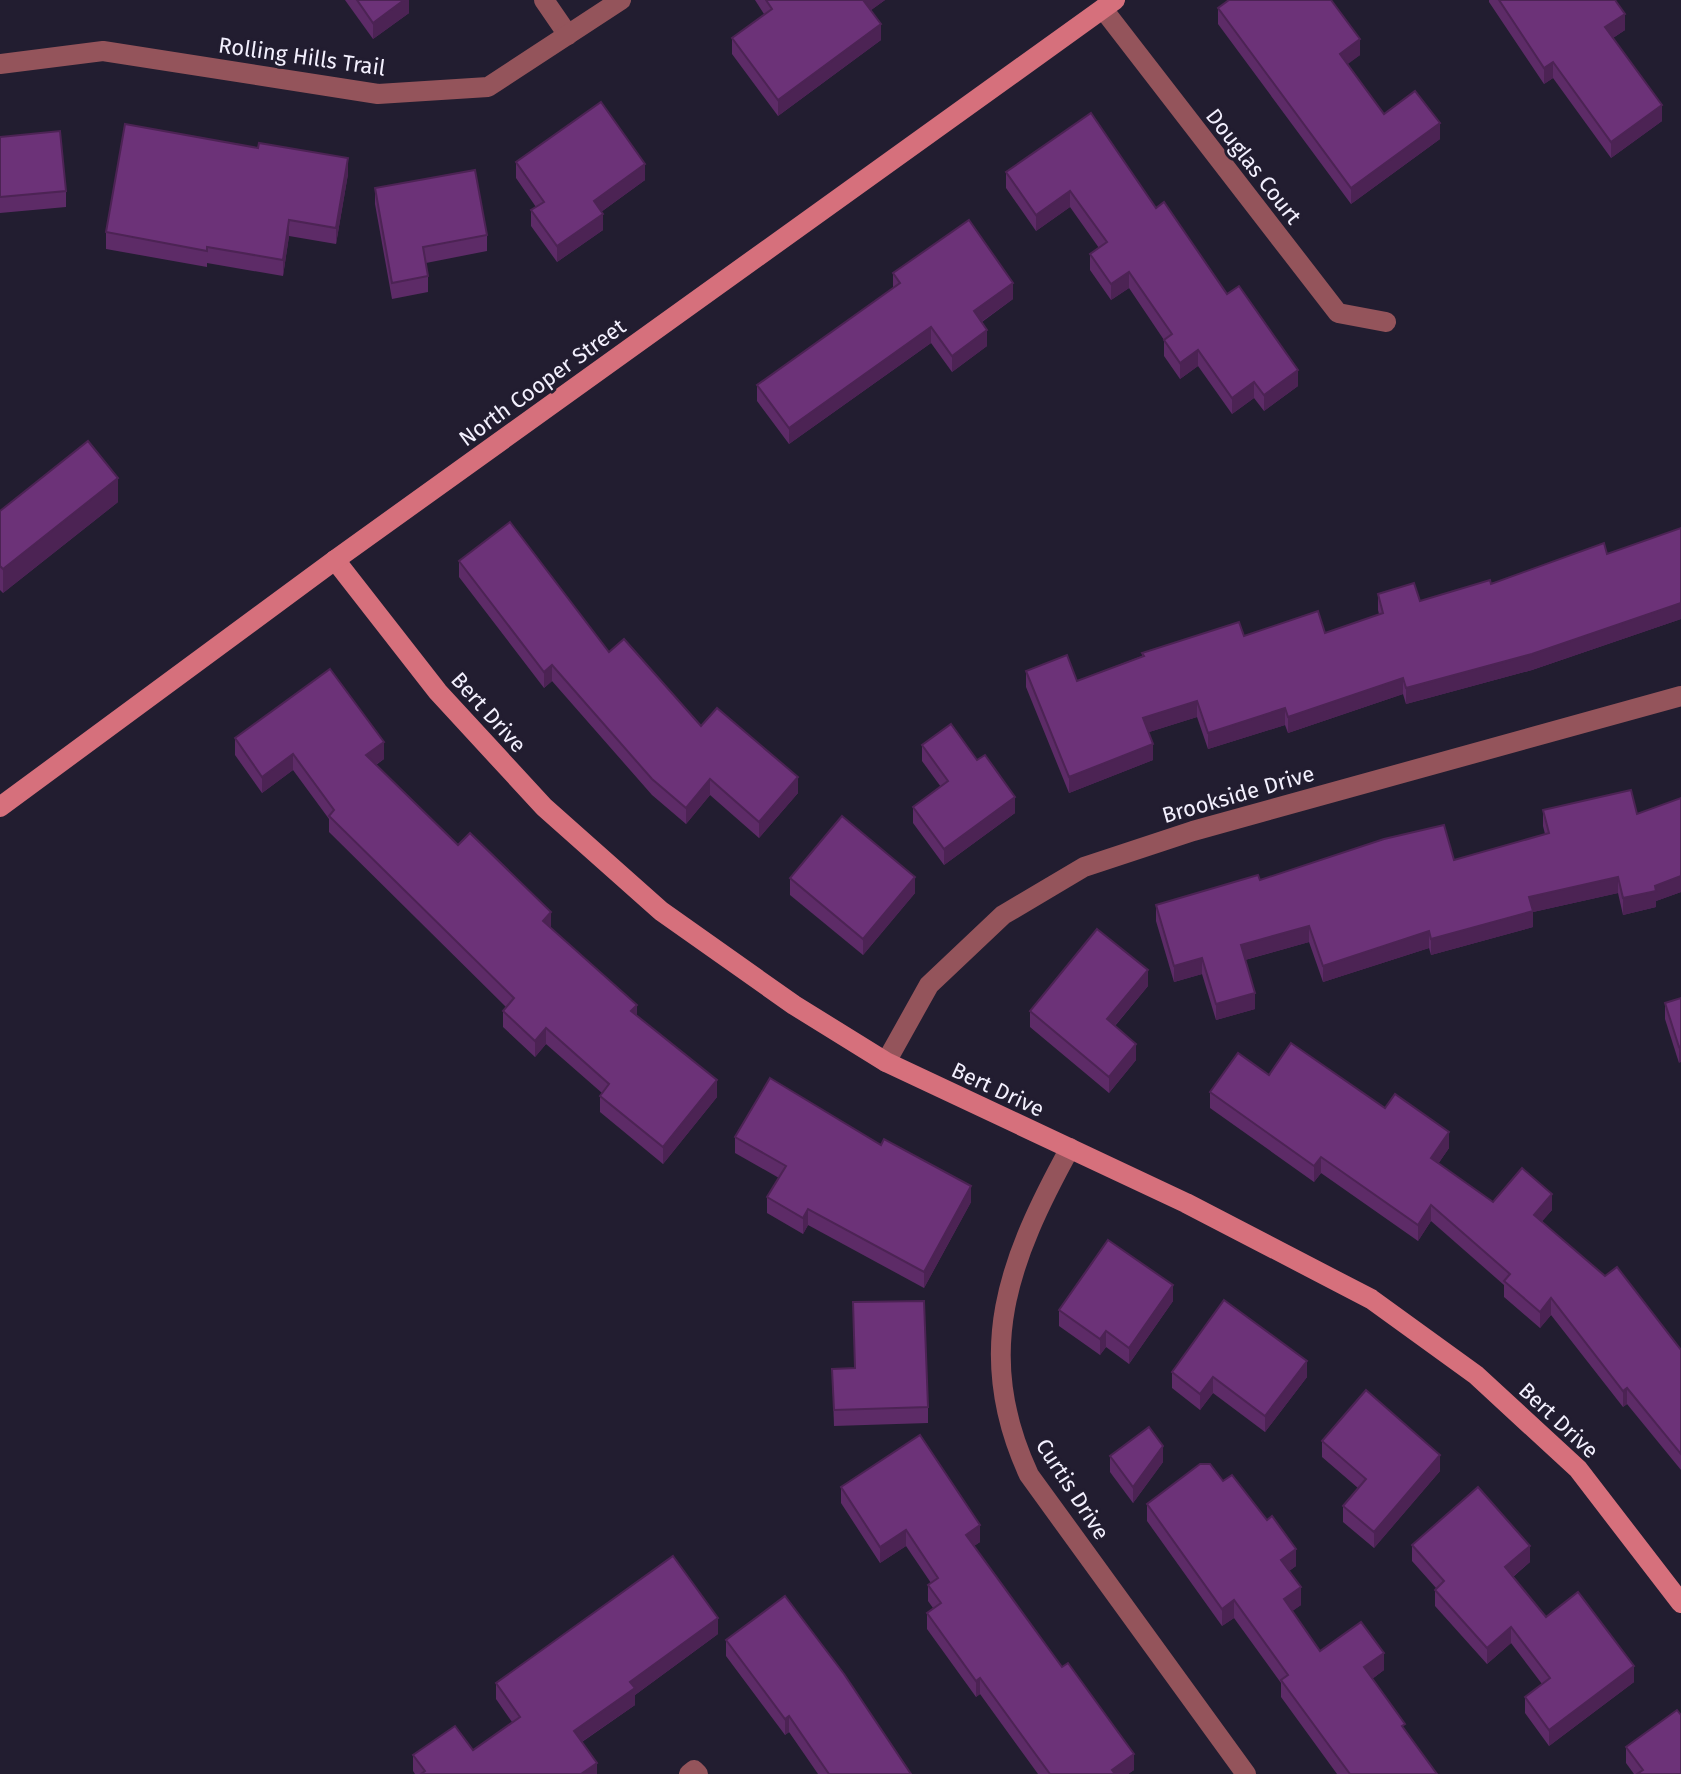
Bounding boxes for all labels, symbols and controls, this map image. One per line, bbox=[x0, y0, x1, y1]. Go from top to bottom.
street label: Rolling Hills Trail bbox=[217, 31, 387, 82]
street label: Douglas Court bbox=[1200, 103, 1307, 230]
street label: North Cooper Street bbox=[454, 313, 631, 452]
street label: Bert Drive bbox=[445, 666, 532, 758]
street label: Brookside Drive bbox=[1159, 760, 1317, 829]
street label: Bert Drive bbox=[947, 1056, 1048, 1123]
street label: Bert Drive bbox=[1513, 1377, 1604, 1464]
street label: Curtis Drive bbox=[1030, 1434, 1115, 1545]

